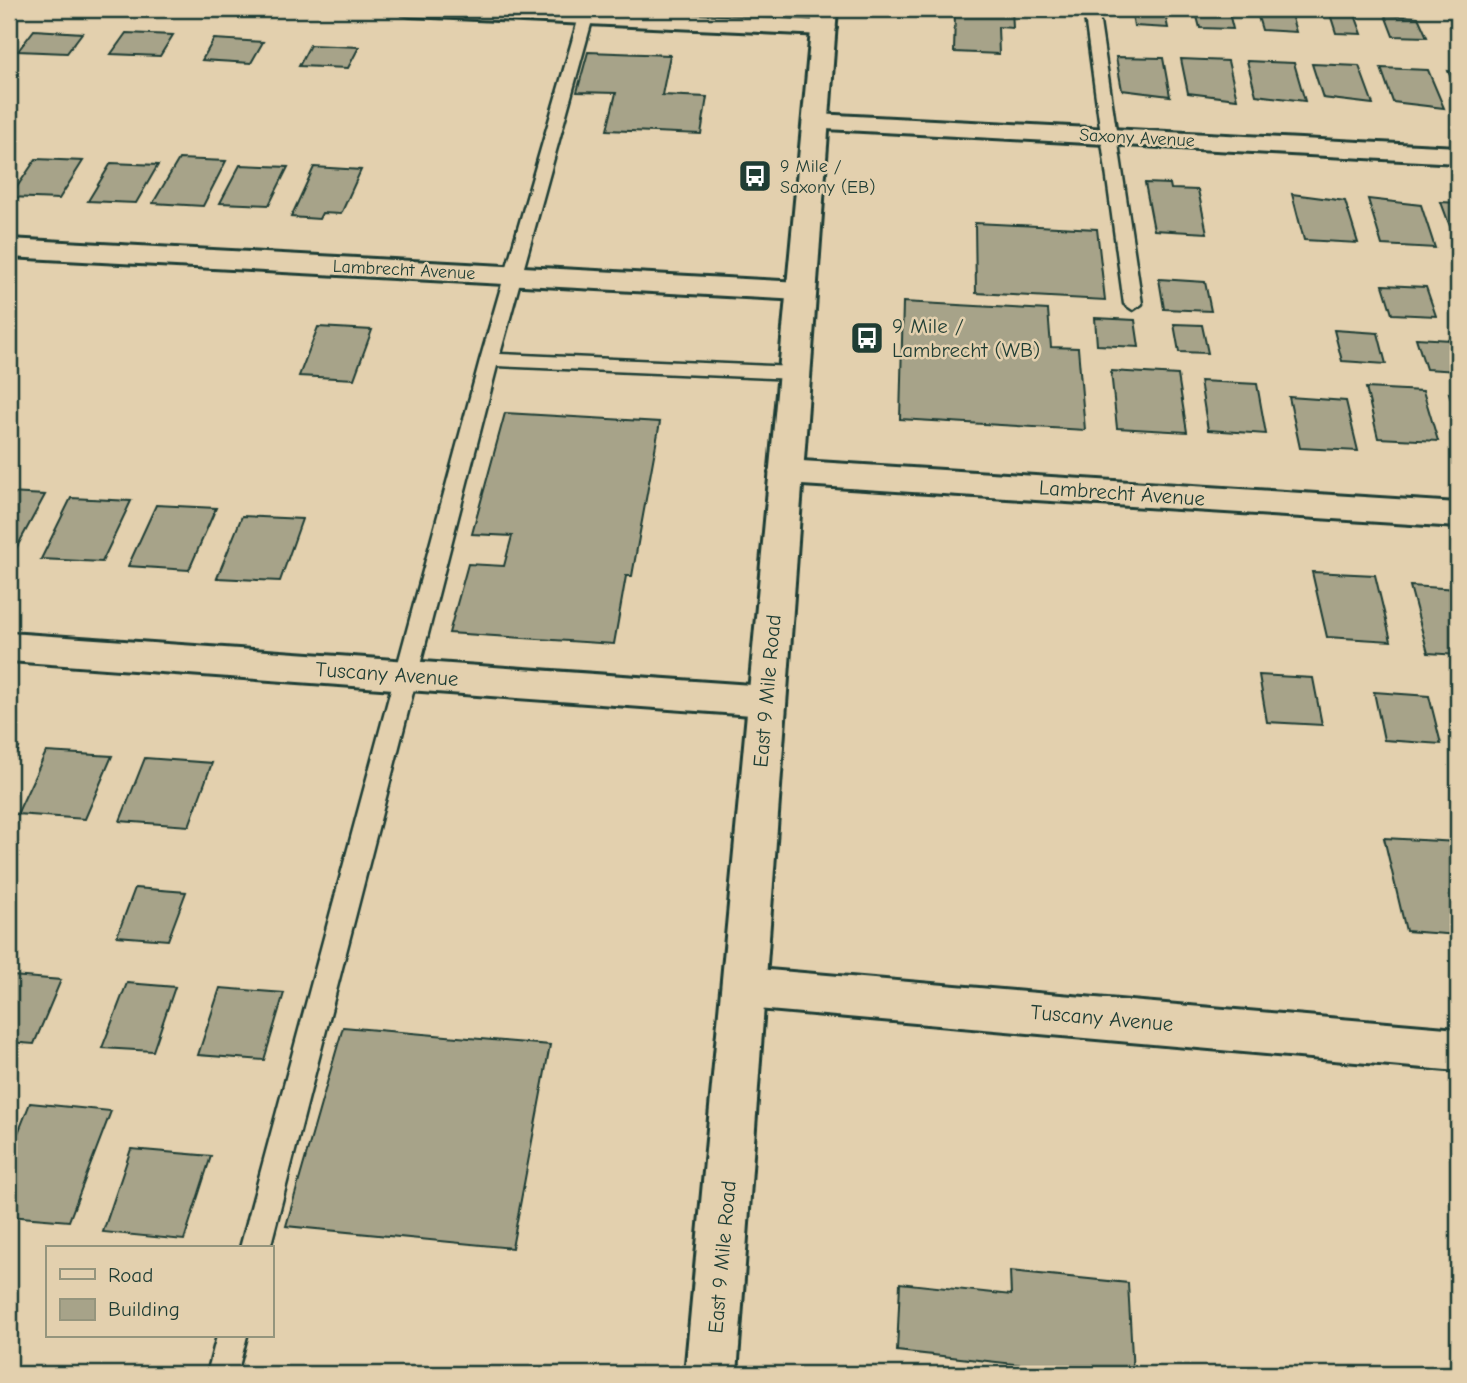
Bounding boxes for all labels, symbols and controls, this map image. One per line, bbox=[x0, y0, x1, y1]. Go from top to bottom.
street label: Saxony Avenue bbox=[1079, 124, 1195, 152]
place label: 9 Mile / Saxony (EB) bbox=[780, 156, 875, 198]
bus stop icon: 9 Mile / Saxony (EB) bbox=[736, 157, 774, 195]
street label: Lambrecht Avenue bbox=[332, 256, 476, 284]
place label: 9 Mile / Lambrecht (WB) bbox=[892, 314, 1040, 362]
bus stop icon: 9 Mile / Lambrecht (WB) bbox=[848, 319, 886, 357]
street label: Lambrecht Avenue bbox=[1038, 475, 1206, 511]
street label: East 9 Mile Road bbox=[748, 614, 786, 768]
street label: Tuscany Avenue bbox=[315, 657, 459, 691]
street label: Tuscany Avenue bbox=[1030, 1000, 1174, 1036]
street label: East 9 Mile Road bbox=[703, 1180, 741, 1334]
legend bbox=[46, 1246, 273, 1338]
text: Road bbox=[108, 1263, 153, 1287]
text: Building bbox=[108, 1297, 180, 1321]

